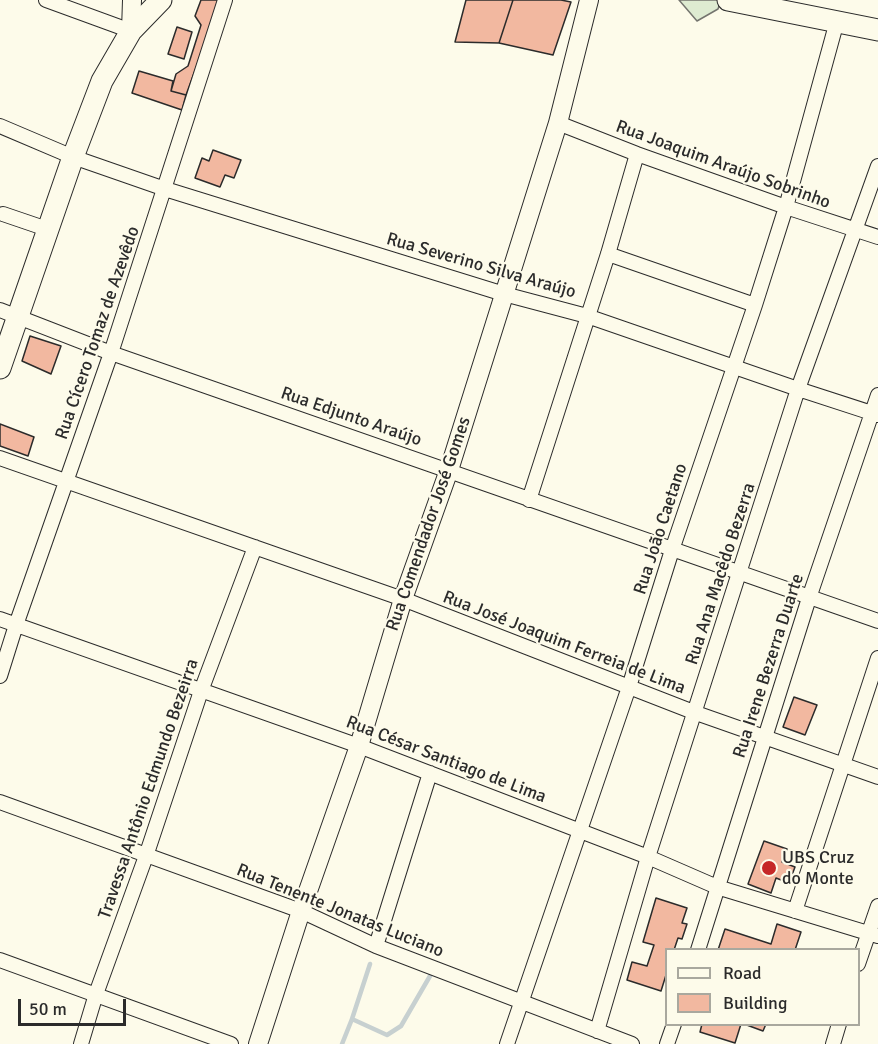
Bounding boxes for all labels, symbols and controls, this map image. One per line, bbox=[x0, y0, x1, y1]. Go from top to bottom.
street label: Rua Joaquim Araújo Sobrinho bbox=[613, 116, 833, 214]
street label: Rua Cícero Tomaz de Azevêdo bbox=[51, 223, 145, 443]
street label: Rua Severino Silva Araújo bbox=[384, 229, 578, 303]
street label: Rua Edjunto Araújo bbox=[278, 383, 424, 451]
street label: Rua Comendador José Gomes bbox=[382, 414, 476, 634]
street label: Rua João Caetano bbox=[630, 461, 692, 597]
street label: Rua Ana Macêdo Bezerra bbox=[681, 480, 761, 668]
street label: Rua Irene Bezerra Duarte bbox=[729, 571, 809, 761]
street label: Rua José Joaquim Ferreia de Lima bbox=[440, 587, 688, 699]
street label: Travessa Antônio Edmundo Bezeirra bbox=[94, 656, 204, 922]
street label: Rua César Santiago de Lima bbox=[343, 712, 549, 808]
place label: UBS Cruz do Monte bbox=[782, 847, 854, 890]
street label: Rua Tenente Jonatas Luciano bbox=[233, 859, 447, 963]
marker: UBS Cruz do Monte bbox=[760, 859, 778, 877]
legend bbox=[665, 948, 860, 1026]
text: Road bbox=[723, 962, 762, 984]
scale bar bbox=[21, 987, 129, 1025]
text: Building bbox=[723, 992, 787, 1014]
text: 50 m bbox=[29, 998, 67, 1020]

